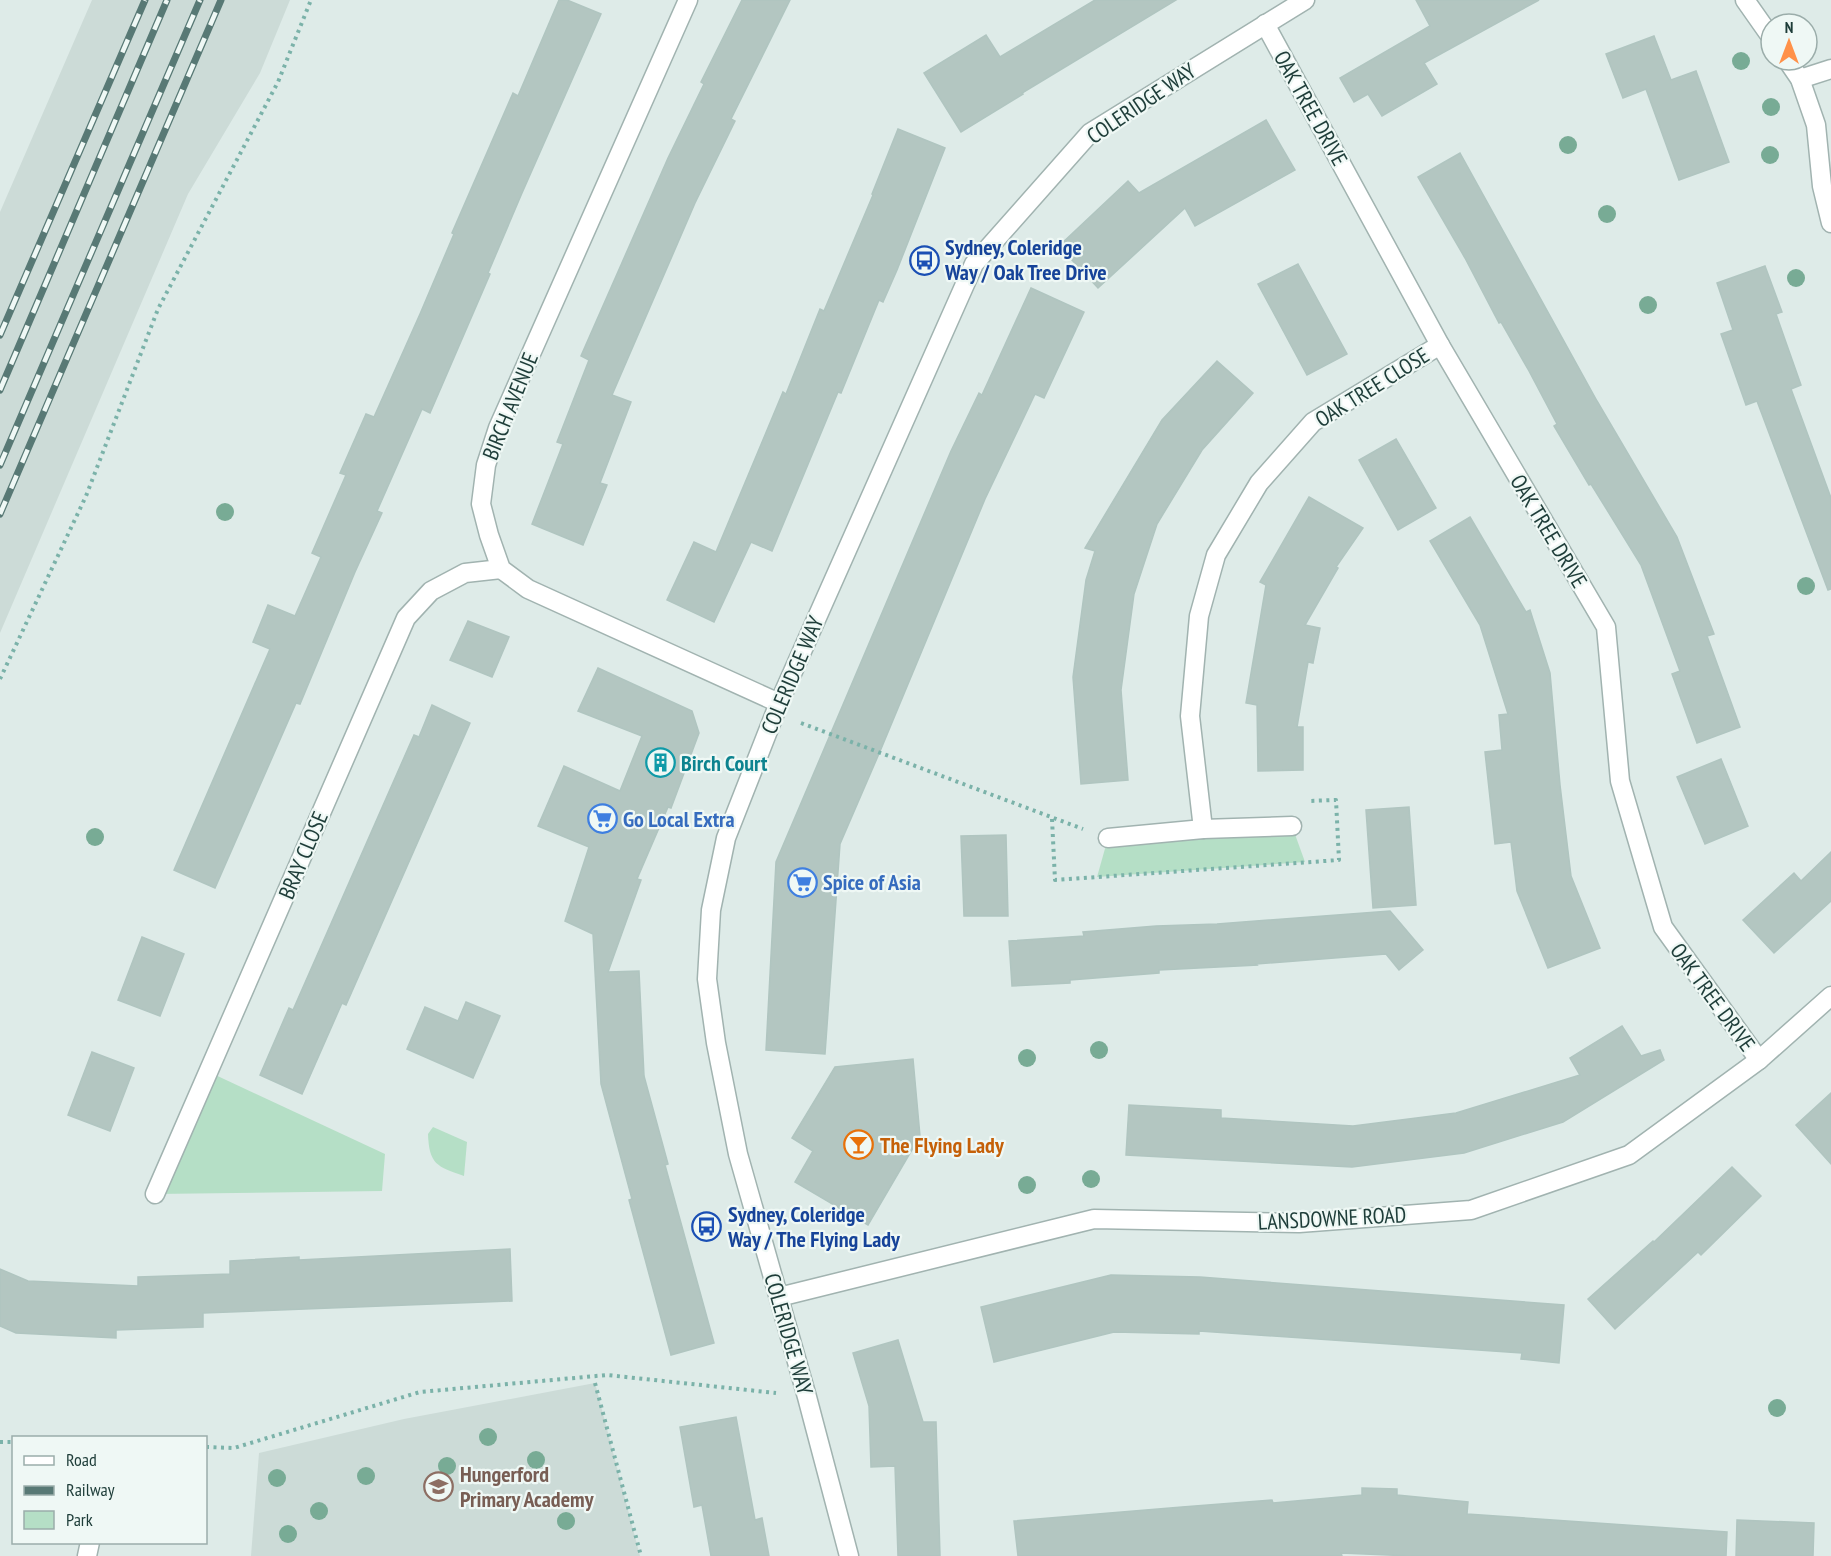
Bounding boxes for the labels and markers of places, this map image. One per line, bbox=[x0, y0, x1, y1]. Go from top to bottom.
place label: Sydney, Coleridge Way / Oak Tree Drive bbox=[944, 233, 1107, 286]
bus stop icon: Sydney, Coleridge Way / Oak Tree Drive bbox=[908, 244, 940, 276]
building icon: Birch Court bbox=[644, 747, 676, 779]
place label: Birch Court bbox=[681, 749, 768, 777]
supermarket icon: Go Local Extra bbox=[586, 803, 618, 835]
place label: Go Local Extra bbox=[623, 805, 735, 833]
supermarket icon: Spice of Asia bbox=[786, 866, 818, 898]
place label: Spice of Asia bbox=[823, 868, 921, 896]
bar icon: The Flying Lady bbox=[843, 1129, 875, 1161]
place label: The Flying Lady bbox=[880, 1131, 1005, 1159]
place label: Sydney, Coleridge Way / The Flying Lady bbox=[727, 1200, 901, 1253]
bus stop icon: Sydney, Coleridge Way / The Flying Lady bbox=[691, 1211, 723, 1243]
place label: Hungerford Primary Academy bbox=[460, 1460, 595, 1513]
school or university icon: Hungerford Primary Academy bbox=[423, 1471, 455, 1503]

